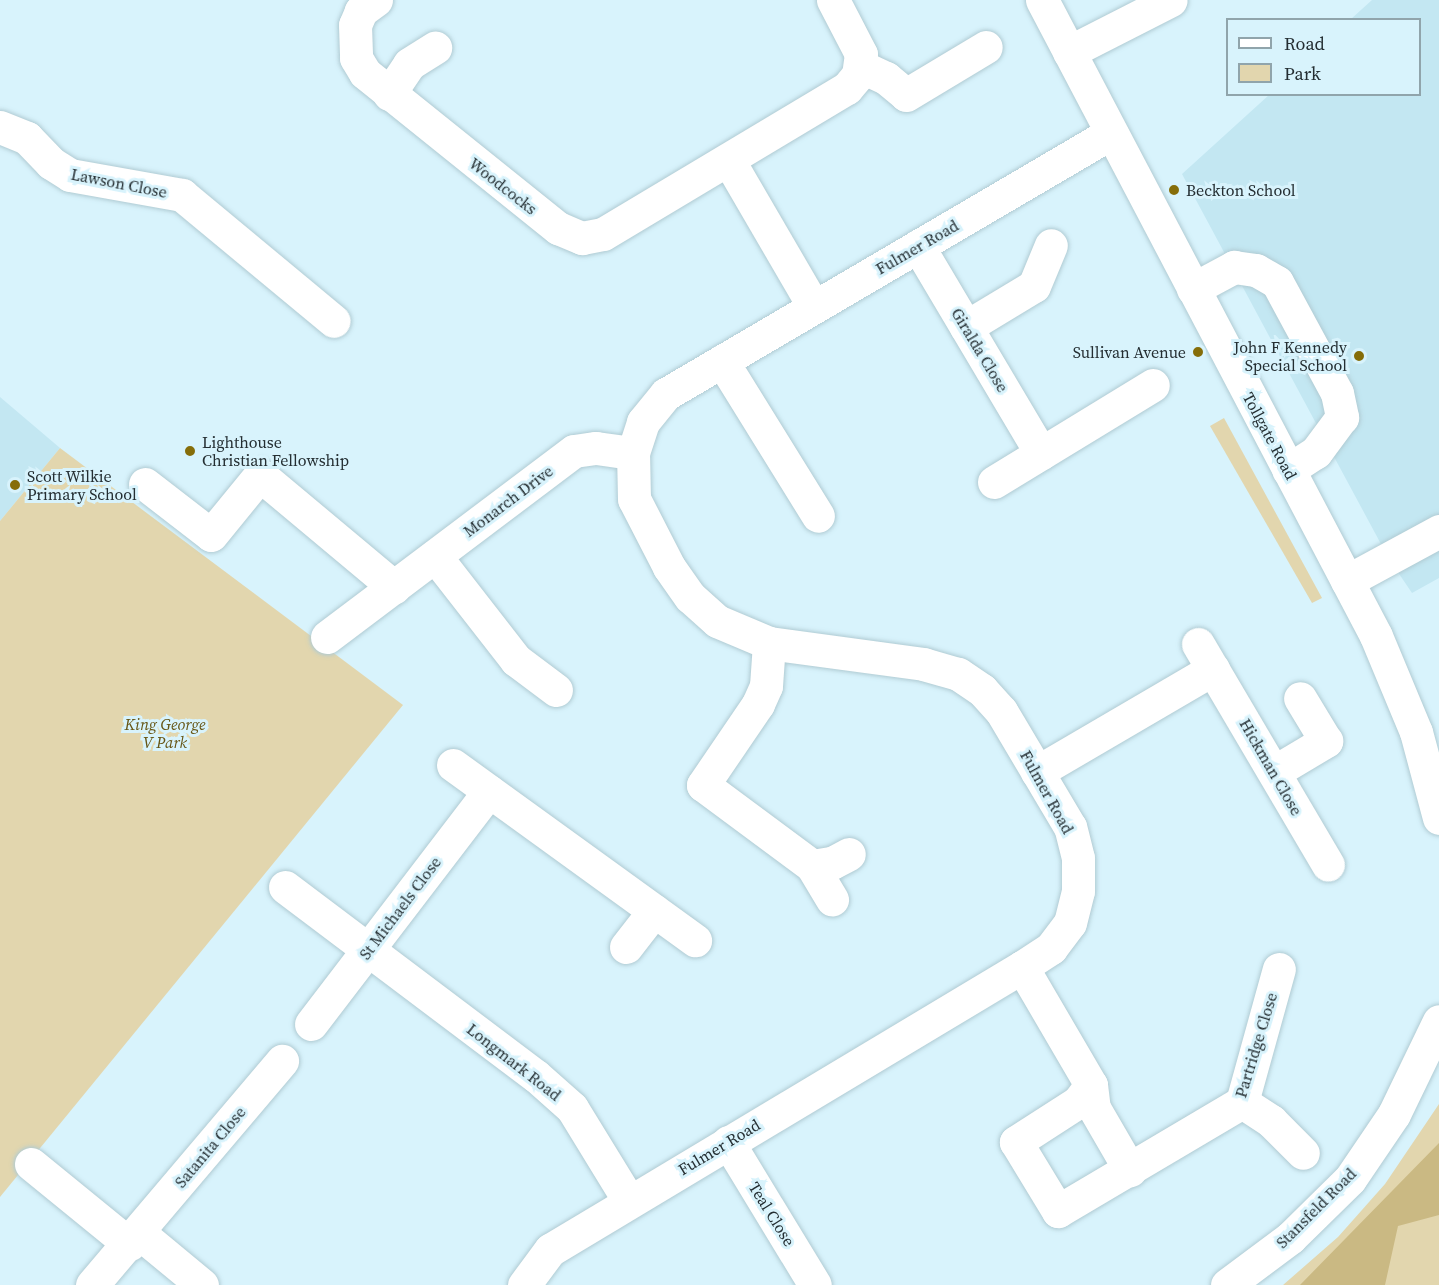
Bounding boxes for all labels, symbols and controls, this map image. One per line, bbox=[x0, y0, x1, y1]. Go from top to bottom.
legend bbox=[1226, 18, 1421, 96]
text: Road bbox=[1284, 31, 1325, 56]
text: Park bbox=[1284, 61, 1321, 86]
street label: Woodcocks bbox=[465, 154, 541, 218]
street label: Lawson Close bbox=[69, 164, 169, 202]
place label: Beckton School bbox=[1186, 180, 1296, 200]
marker: Beckton School bbox=[1167, 183, 1181, 197]
street label: Fulmer Road bbox=[872, 216, 962, 278]
street label: Giralda Close bbox=[947, 304, 1013, 396]
place label: John F Kennedy Special School bbox=[1234, 337, 1347, 375]
place label: Sullivan Avenue bbox=[1073, 342, 1186, 362]
marker: Sullivan Avenue bbox=[1191, 345, 1205, 359]
marker: John F Kennedy Special School bbox=[1352, 349, 1366, 363]
street label: Tollgate Road bbox=[1239, 389, 1301, 483]
place label: Lighthouse Christian Fellowship bbox=[202, 432, 349, 470]
marker: Lighthouse Christian Fellowship bbox=[183, 444, 197, 458]
street label: Monarch Drive bbox=[460, 461, 556, 541]
place label: Scott Wilkie Primary School bbox=[27, 466, 137, 504]
marker: Scott Wilkie Primary School bbox=[8, 478, 22, 492]
park label: King George V Park bbox=[125, 714, 205, 752]
street label: Hickman Close bbox=[1236, 715, 1306, 819]
street label: Fulmer Road bbox=[1016, 747, 1078, 837]
street label: St Michaels Close bbox=[355, 853, 445, 963]
street label: Partridge Close bbox=[1231, 990, 1281, 1100]
street label: Longmark Road bbox=[463, 1019, 565, 1105]
street label: Satanita Close bbox=[171, 1103, 249, 1191]
street label: Fulmer Road bbox=[674, 1115, 764, 1179]
street label: Stansfeld Road bbox=[1272, 1164, 1360, 1252]
street label: Teal Close bbox=[745, 1178, 799, 1250]

